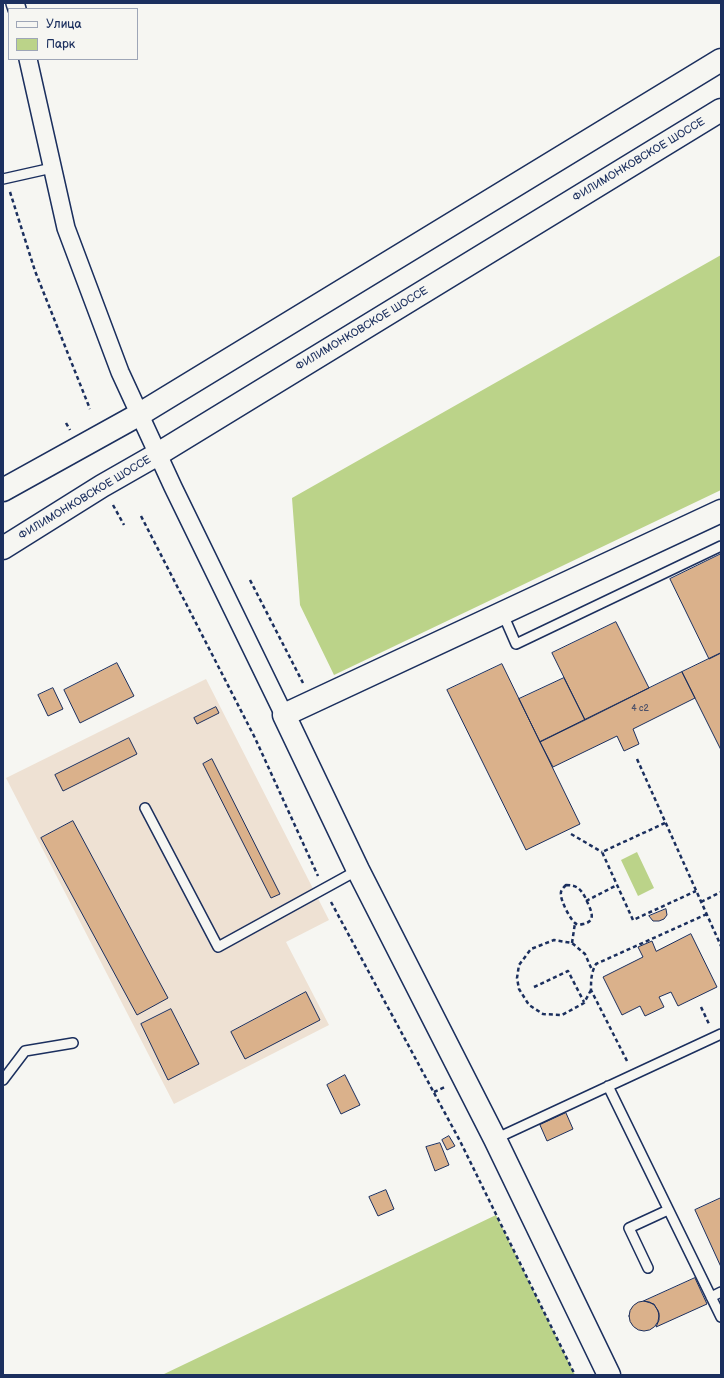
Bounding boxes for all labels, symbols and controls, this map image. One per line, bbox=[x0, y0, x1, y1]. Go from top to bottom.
legend bbox=[8, 8, 138, 60]
text: Улица bbox=[46, 17, 82, 32]
text: Парк bbox=[46, 37, 75, 52]
street label: ФИЛИМОНКОВСКОЕ ШОССЕ bbox=[571, 115, 707, 205]
street label: ФИЛИМОНКОВСКОЕ ШОССЕ bbox=[294, 284, 430, 374]
street label: ФИЛИМОНКОВСКОЕ ШОССЕ bbox=[17, 453, 153, 543]
house number: 4 с2 bbox=[631, 704, 649, 714]

